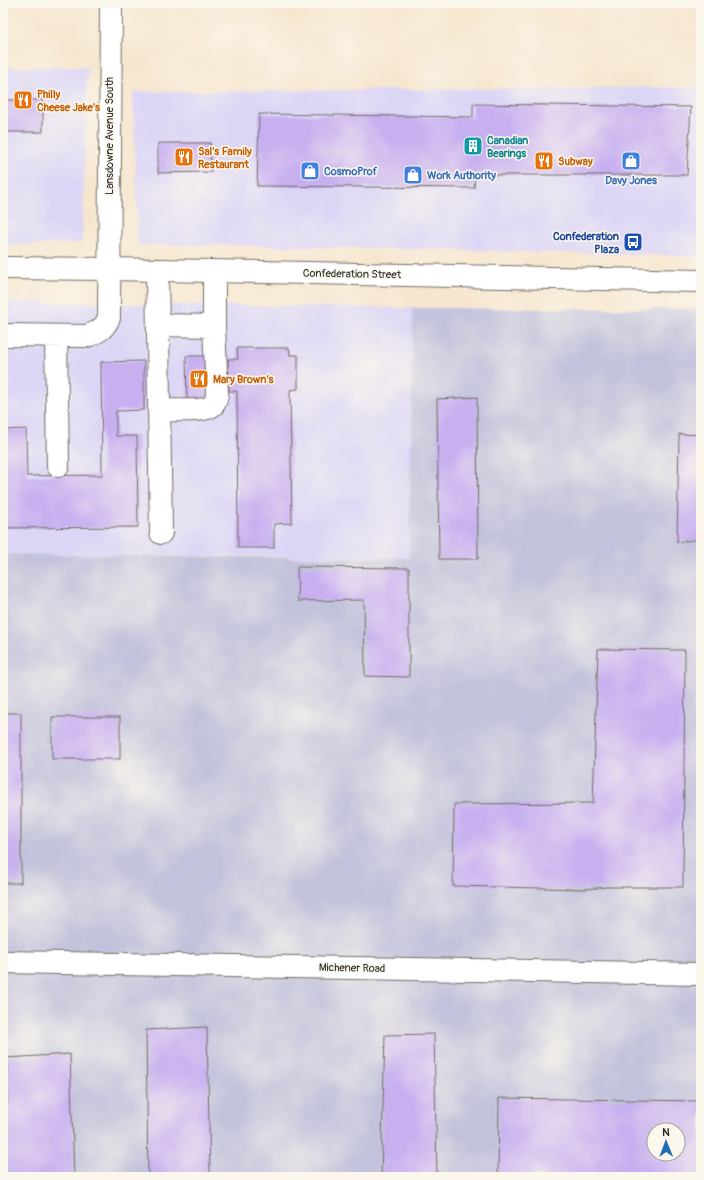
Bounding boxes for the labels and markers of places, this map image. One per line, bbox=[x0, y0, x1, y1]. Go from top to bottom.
place label: Philly Cheese Jake's bbox=[37, 88, 100, 114]
restaurant icon: Philly Cheese Jake's bbox=[12, 89, 34, 111]
place label: Canadian Bearings bbox=[487, 134, 528, 160]
building icon: Canadian Bearings bbox=[462, 135, 484, 157]
place label: Sal's Family Restaurant bbox=[198, 145, 252, 171]
restaurant icon: Sal's Family Restaurant bbox=[173, 146, 195, 168]
restaurant icon: Subway bbox=[533, 150, 555, 172]
shop icon: Davy Jones bbox=[620, 150, 642, 172]
place label: Subway bbox=[558, 155, 593, 168]
shop icon: CosmoProf bbox=[299, 160, 321, 182]
shop icon: Work Authority bbox=[402, 164, 424, 186]
place label: CosmoProf bbox=[324, 165, 378, 178]
place label: Work Authority bbox=[427, 169, 496, 182]
place label: Davy Jones bbox=[605, 174, 657, 187]
place label: Confederation Plaza bbox=[553, 230, 619, 256]
bus stop icon: Confederation Plaza bbox=[622, 231, 644, 253]
restaurant icon: Mary Brown's bbox=[188, 368, 210, 390]
place label: Mary Brown's bbox=[213, 373, 274, 386]

